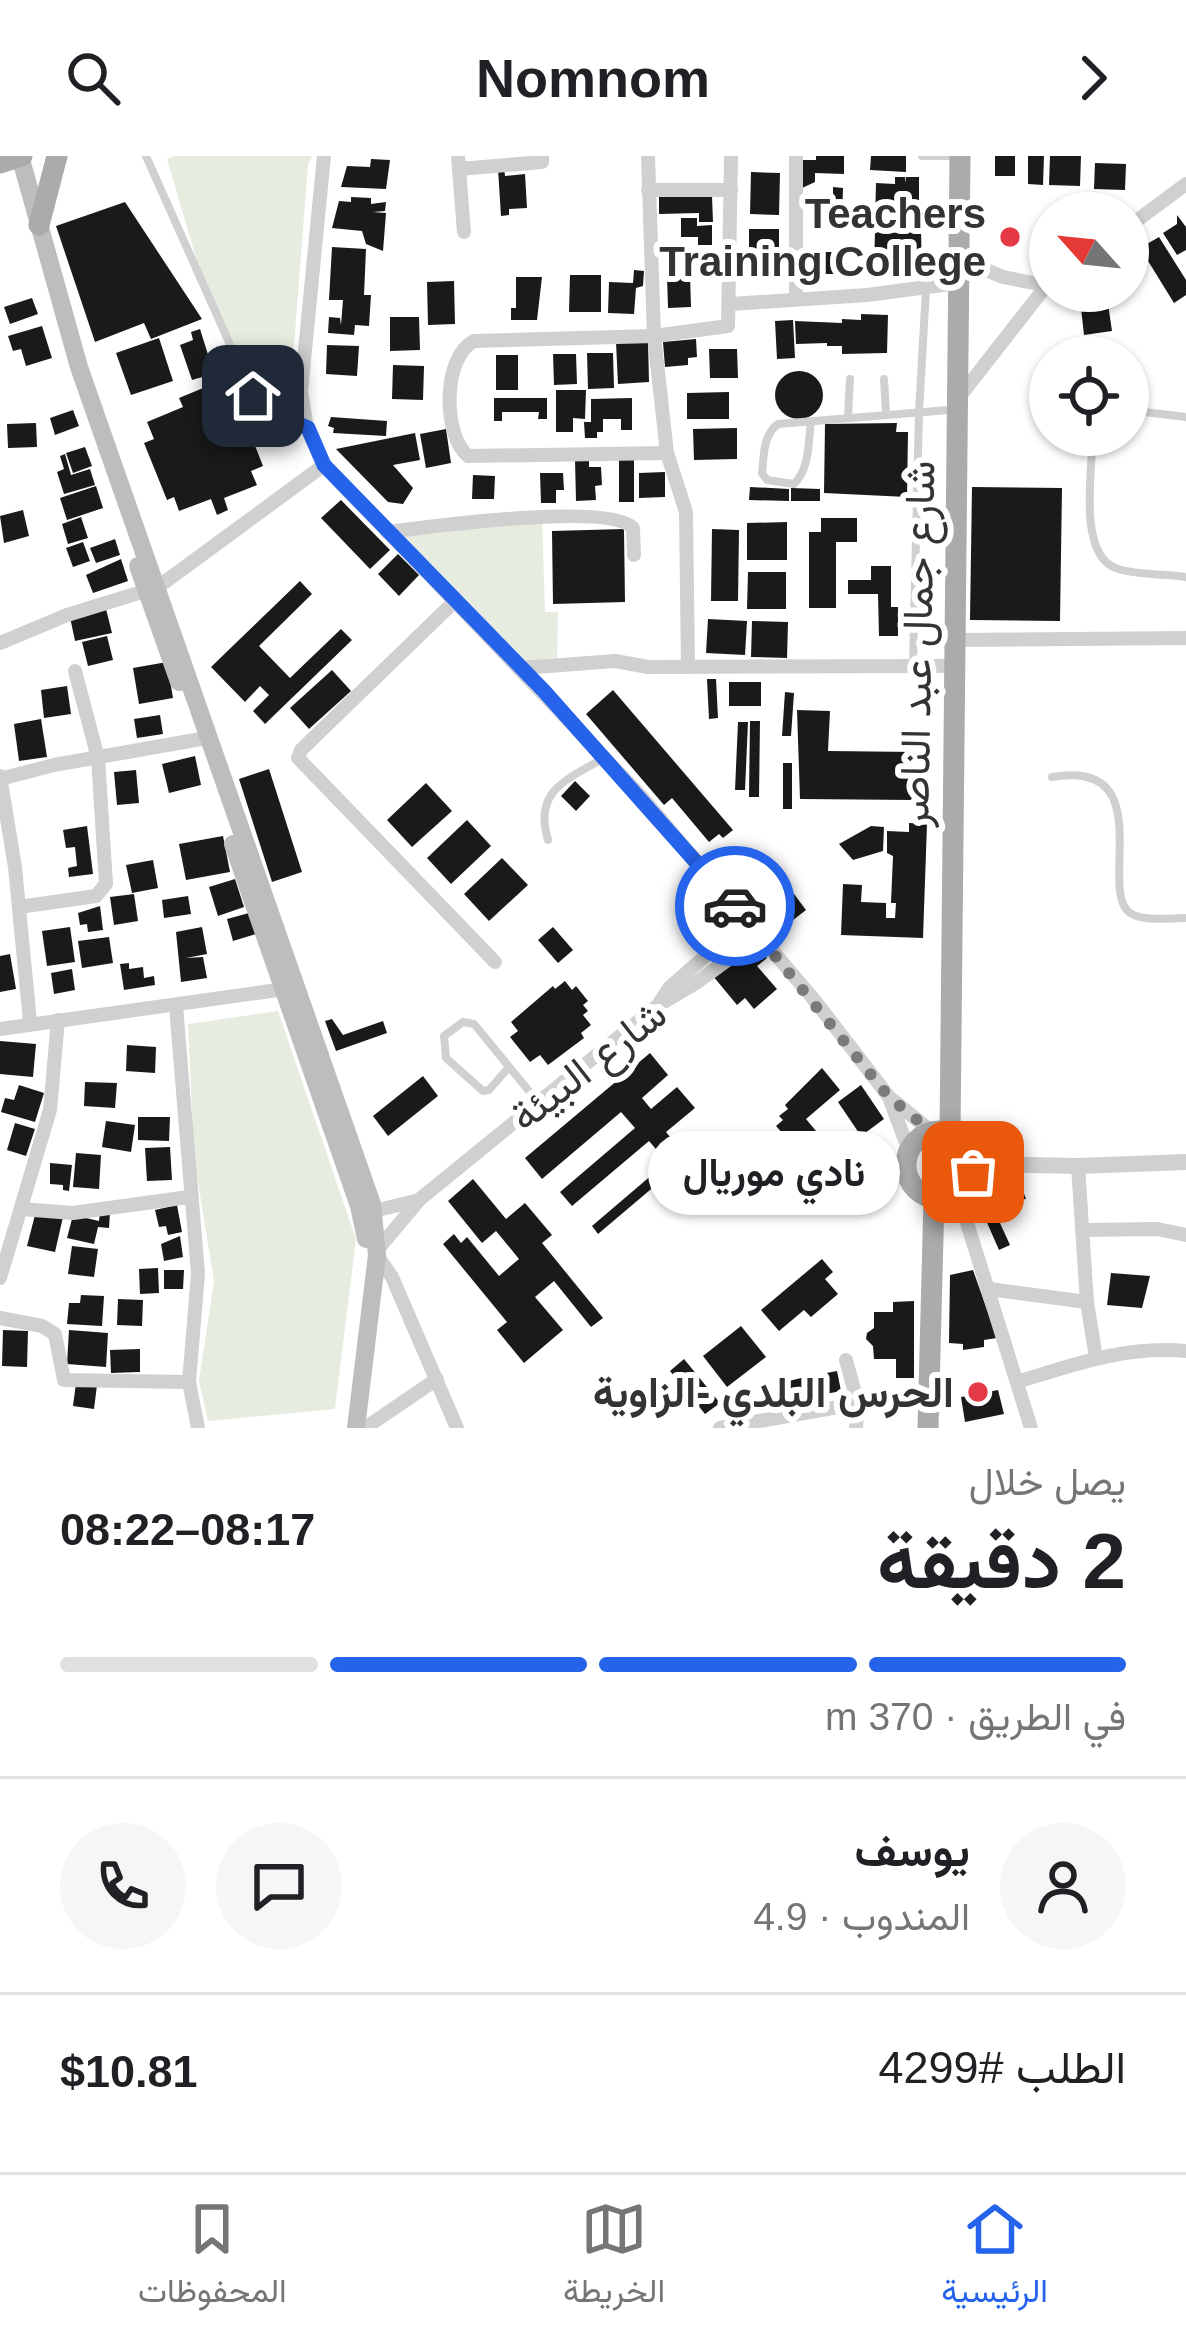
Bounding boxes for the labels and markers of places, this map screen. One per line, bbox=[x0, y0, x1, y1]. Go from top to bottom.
place label: Teachers Training College bbox=[659, 190, 986, 285]
marker: Teachers Training College bbox=[997, 224, 1023, 250]
pin bbox=[202, 345, 304, 447]
pin bbox=[922, 1121, 1024, 1223]
callout: نادي موريال bbox=[649, 1130, 901, 1214]
place label: الحرس البلدي -الزاوية bbox=[593, 1369, 954, 1427]
marker: الحرس البلدي -الزاوية bbox=[965, 1379, 991, 1405]

